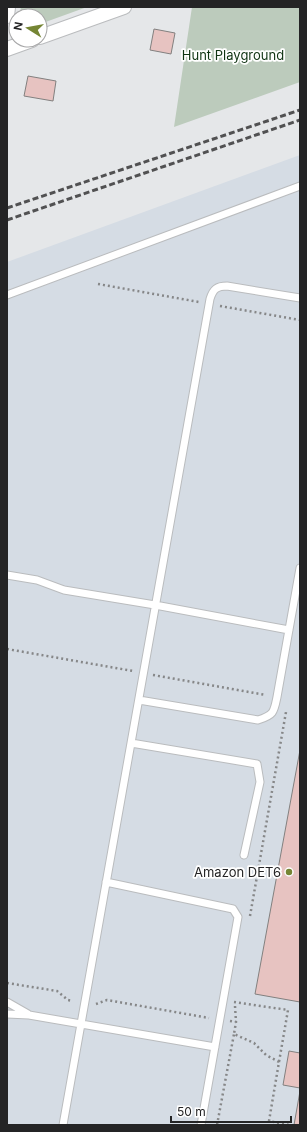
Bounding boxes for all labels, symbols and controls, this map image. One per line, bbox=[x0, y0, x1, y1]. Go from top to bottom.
north arrow bbox=[8, 8, 48, 48]
text: N bbox=[11, 21, 26, 32]
park label: Hunt Playground bbox=[182, 47, 284, 63]
place label: Amazon DET6 bbox=[194, 864, 281, 880]
marker: Amazon DET6 bbox=[284, 867, 294, 877]
scale bar bbox=[171, 1098, 291, 1124]
text: 50 m bbox=[177, 1104, 206, 1119]

